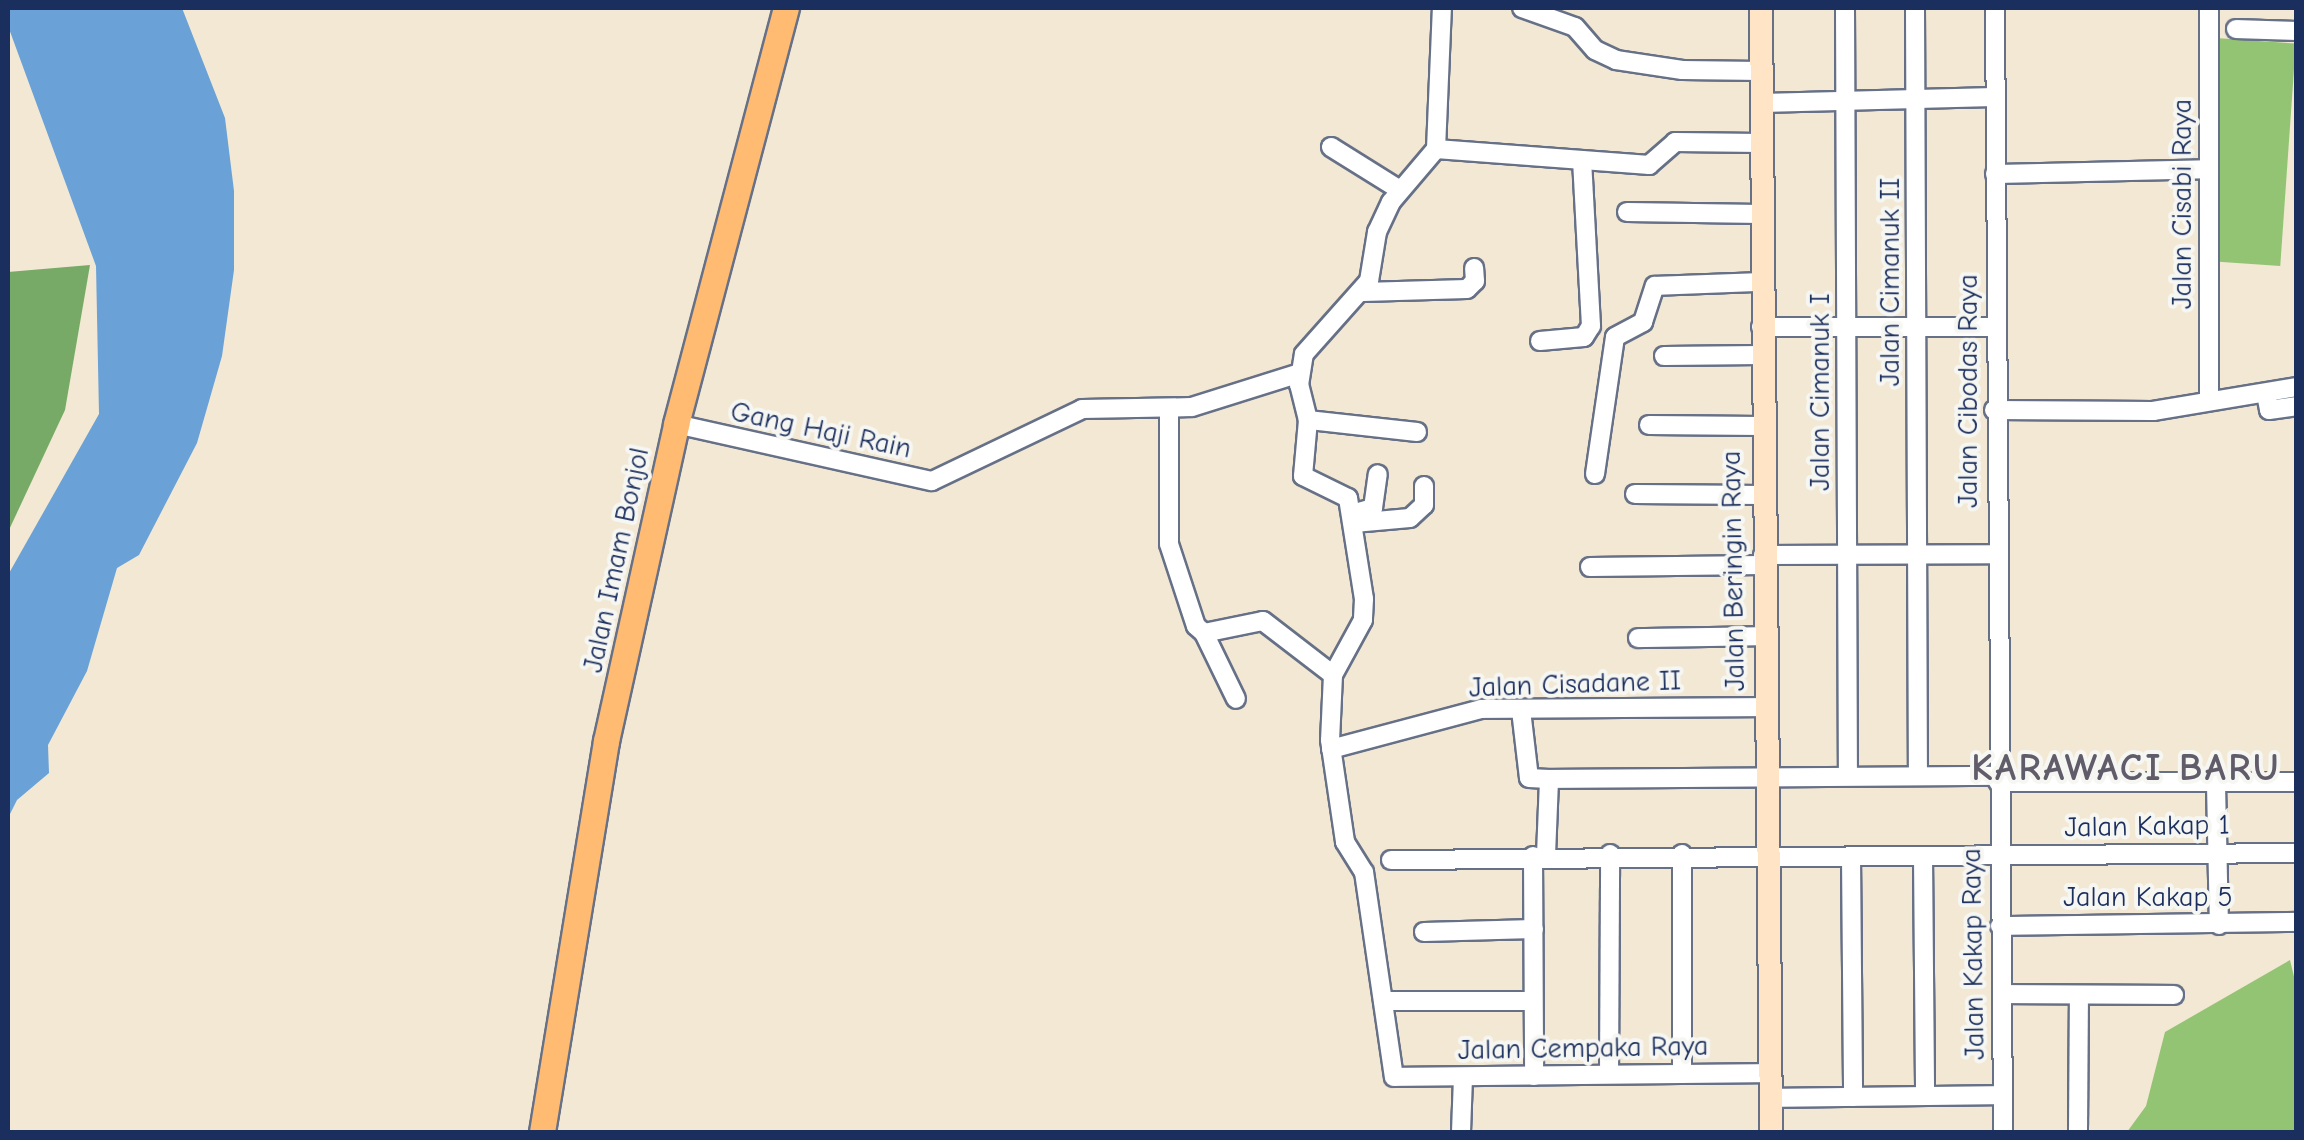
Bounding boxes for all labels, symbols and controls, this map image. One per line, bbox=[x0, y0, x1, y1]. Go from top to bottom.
street label: Jalan Cisabi Raya bbox=[2165, 99, 2199, 309]
street label: Jalan Cimanuk II bbox=[1873, 178, 1907, 386]
street label: Jalan Cibodas Raya bbox=[1951, 274, 1985, 508]
street label: Jalan Cimanuk I bbox=[1803, 293, 1837, 491]
street label: Gang Haji Rain bbox=[728, 394, 914, 466]
street label: Jalan Imam Bonjol bbox=[576, 445, 656, 675]
street label: Jalan Beringin Raya bbox=[1714, 451, 1752, 691]
street label: Jalan Cisadane II bbox=[1468, 664, 1682, 704]
district label: KARAWACI BARU bbox=[1971, 746, 2281, 792]
street label: Jalan Kakap 1 bbox=[2064, 808, 2230, 844]
street label: Jalan Kakap Raya bbox=[1954, 848, 1992, 1060]
street label: Jalan Kakap 5 bbox=[2063, 880, 2233, 914]
street label: Jalan Cempaka Raya bbox=[1457, 1029, 1709, 1067]

